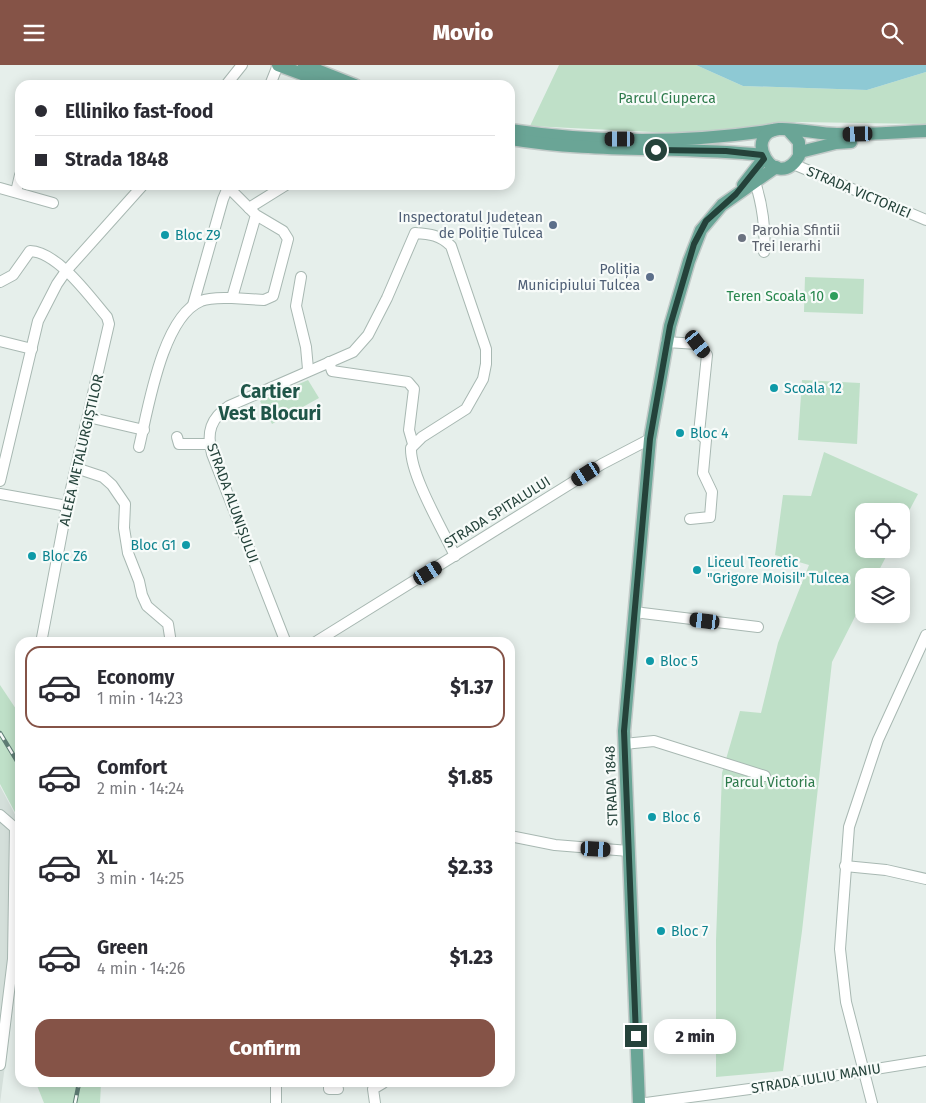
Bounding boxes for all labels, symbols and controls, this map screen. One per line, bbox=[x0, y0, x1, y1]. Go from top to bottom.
icon: menu bbox=[20, 19, 48, 47]
text: Movio bbox=[433, 19, 493, 46]
icon: search bbox=[878, 19, 906, 47]
park label: Parcul Ciuperca bbox=[618, 90, 716, 107]
text: Elliniko fast-food bbox=[65, 100, 214, 123]
car bbox=[842, 126, 873, 142]
car bbox=[605, 132, 635, 147]
route start bbox=[645, 139, 667, 161]
text: Strada 1848 bbox=[65, 148, 169, 171]
street label: STRADA VICTORIEI bbox=[804, 163, 914, 222]
place label: Inspectoratul Județean de Poliție Tulcea bbox=[398, 209, 543, 243]
marker: Inspectoratul Județean de Poliție Tulcea bbox=[547, 219, 559, 231]
place label: Parohia Sfintii Trei Ierarhi bbox=[752, 222, 840, 255]
place label: Bloc Z9 bbox=[175, 227, 221, 244]
marker: Bloc Z9 bbox=[159, 229, 171, 241]
marker: Parohia Sfintii Trei Ierarhi bbox=[736, 232, 748, 244]
place label: Poliția Municipiului Tulcea bbox=[517, 261, 640, 294]
marker: Poliția Municipiului Tulcea bbox=[644, 271, 656, 283]
place label: Teren Scoala 10 bbox=[727, 288, 824, 305]
marker: Teren Scoala 10 bbox=[828, 290, 840, 302]
car bbox=[682, 328, 713, 360]
street label: ALEEA METALURGIȘTILOR bbox=[56, 372, 108, 528]
district label: Cartier Vest Blocuri bbox=[218, 380, 321, 425]
place label: Scoala 12 bbox=[784, 380, 842, 397]
marker: Scoala 12 bbox=[768, 382, 780, 394]
place label: Bloc 4 bbox=[690, 425, 729, 442]
marker: Bloc 4 bbox=[674, 427, 686, 439]
street label: STRADA ALUNIȘULUI bbox=[202, 441, 262, 566]
car bbox=[569, 460, 602, 488]
street label: STRADA SPITALULUI bbox=[441, 473, 554, 552]
map controls bbox=[855, 503, 910, 623]
button: locate bbox=[855, 503, 910, 558]
place label: Bloc G1 bbox=[130, 537, 176, 554]
marker: Bloc G1 bbox=[180, 539, 192, 551]
place label: Bloc Z6 bbox=[42, 548, 88, 565]
marker: Bloc Z6 bbox=[26, 550, 38, 562]
place label: Liceul Teoretic "Grigore Moisil" Tulcea bbox=[707, 554, 849, 587]
car bbox=[411, 559, 444, 587]
marker: Liceul Teoretic "Grigore Moisil" Tulcea bbox=[691, 564, 703, 576]
button: layers bbox=[855, 568, 910, 623]
car bbox=[689, 612, 720, 630]
place label: Bloc 5 bbox=[660, 653, 698, 670]
marker: Bloc 5 bbox=[644, 655, 656, 667]
icon: car bbox=[37, 665, 82, 710]
text: Economy bbox=[97, 666, 174, 689]
text: $1.37 bbox=[450, 676, 493, 699]
text: 1 min · 14:23 bbox=[97, 689, 183, 708]
street label: STRADA 1848 bbox=[602, 745, 621, 827]
icon: car bbox=[37, 755, 82, 800]
text: Comfort bbox=[97, 756, 167, 779]
text: $1.85 bbox=[448, 766, 493, 789]
park label: Parcul Victoria bbox=[725, 774, 815, 791]
text: 2 min · 14:24 bbox=[97, 779, 184, 798]
place label: Bloc 6 bbox=[662, 809, 701, 826]
marker: Bloc 6 bbox=[646, 811, 658, 823]
car bbox=[580, 841, 611, 857]
icon: car bbox=[37, 845, 82, 890]
text: XL bbox=[97, 846, 118, 869]
text: $2.33 bbox=[448, 856, 493, 879]
text: 3 min · 14:25 bbox=[97, 869, 184, 888]
place label: Bloc 7 bbox=[671, 923, 708, 940]
marker: Bloc 7 bbox=[655, 925, 667, 937]
icon: car bbox=[37, 935, 82, 980]
text: Green bbox=[97, 936, 148, 959]
text: $1.23 bbox=[450, 946, 493, 969]
text: 4 min · 14:26 bbox=[97, 959, 185, 978]
button: Confirm bbox=[35, 1019, 495, 1077]
callout: 2 min bbox=[654, 1019, 736, 1053]
route end bbox=[625, 1025, 647, 1047]
text: 2 min bbox=[675, 1027, 715, 1046]
street label: STRADA IULIU MANIU bbox=[750, 1060, 882, 1097]

